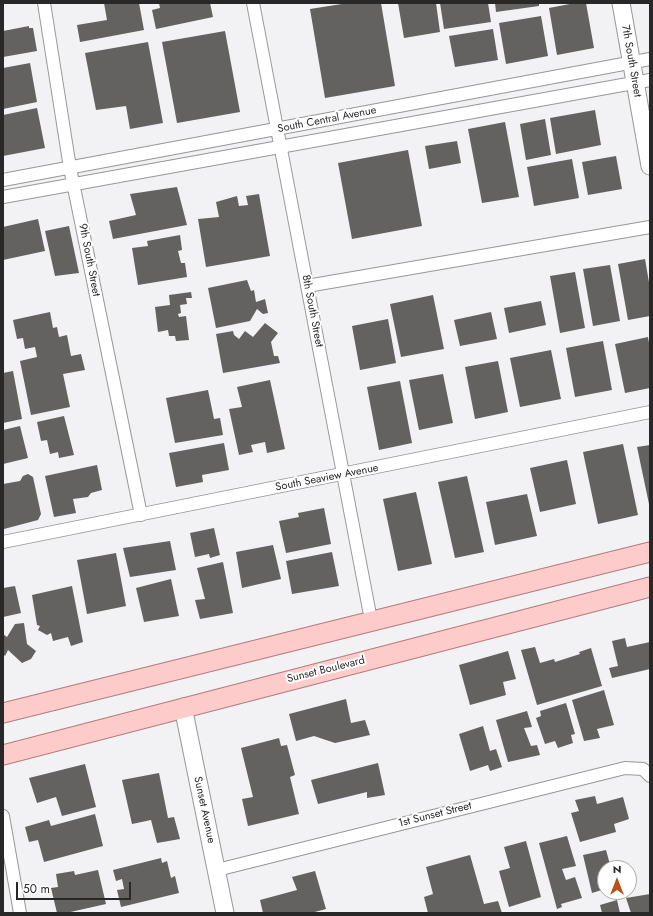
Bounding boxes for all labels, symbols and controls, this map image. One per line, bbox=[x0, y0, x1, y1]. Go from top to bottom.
street label: 7th South Street bbox=[618, 24, 644, 98]
street label: South Central Avenue bbox=[277, 104, 377, 136]
street label: 9th South Street bbox=[75, 223, 103, 297]
street label: 8th South Street bbox=[299, 274, 325, 348]
street label: South Seaview Avenue bbox=[274, 462, 380, 494]
street label: Sunset Boulevard bbox=[286, 654, 366, 686]
street label: Sunset Avenue bbox=[190, 775, 218, 845]
street label: 1st Sunset Street bbox=[397, 800, 473, 830]
north arrow bbox=[597, 860, 637, 900]
text: N bbox=[613, 861, 621, 877]
scale bar bbox=[18, 874, 133, 900]
text: 50 m bbox=[23, 880, 50, 898]

